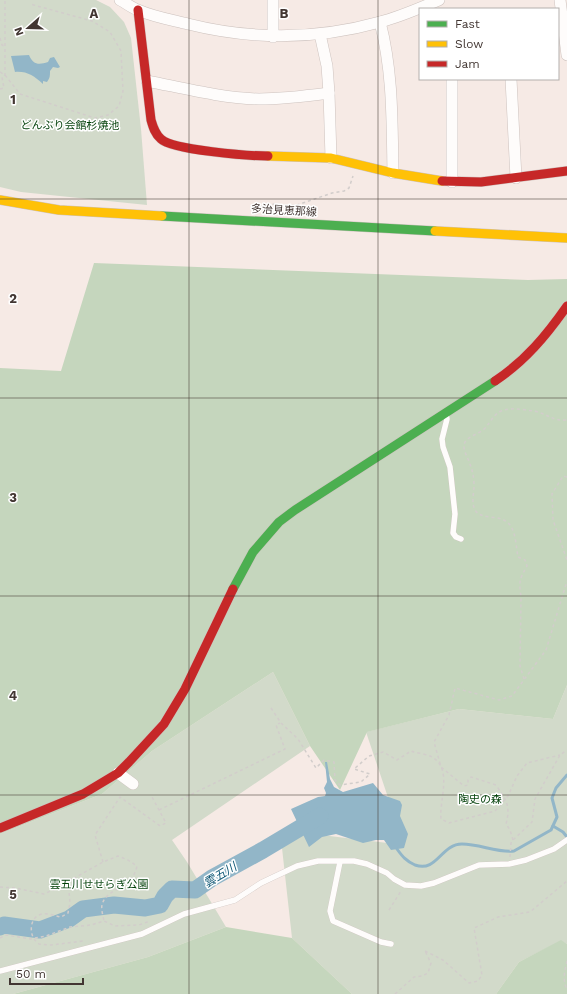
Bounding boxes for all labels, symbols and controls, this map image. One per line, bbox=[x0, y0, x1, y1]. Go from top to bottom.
text: A bbox=[90, 6, 99, 21]
text: B bbox=[280, 6, 289, 21]
north arrow bbox=[8, 8, 48, 48]
legend bbox=[419, 8, 559, 80]
text: Fast bbox=[455, 17, 480, 31]
text: N bbox=[12, 25, 27, 37]
text: Slow bbox=[455, 37, 483, 51]
text: Jam bbox=[455, 57, 480, 71]
text: 1 bbox=[10, 92, 16, 107]
park label: どんぶり会館杉焼池 bbox=[21, 119, 120, 132]
street label: 多治見恵那線 bbox=[251, 202, 317, 219]
text: 2 bbox=[9, 291, 17, 306]
text: 3 bbox=[9, 490, 17, 505]
text: 4 bbox=[9, 688, 18, 703]
park label: 陶史の森 bbox=[458, 793, 502, 806]
water label: 雲五川 bbox=[201, 859, 241, 890]
park label: 雲五川せせらぎ公園 bbox=[50, 878, 149, 891]
text: 5 bbox=[9, 887, 17, 902]
scale bar bbox=[10, 960, 83, 986]
text: 50 m bbox=[16, 967, 46, 981]

